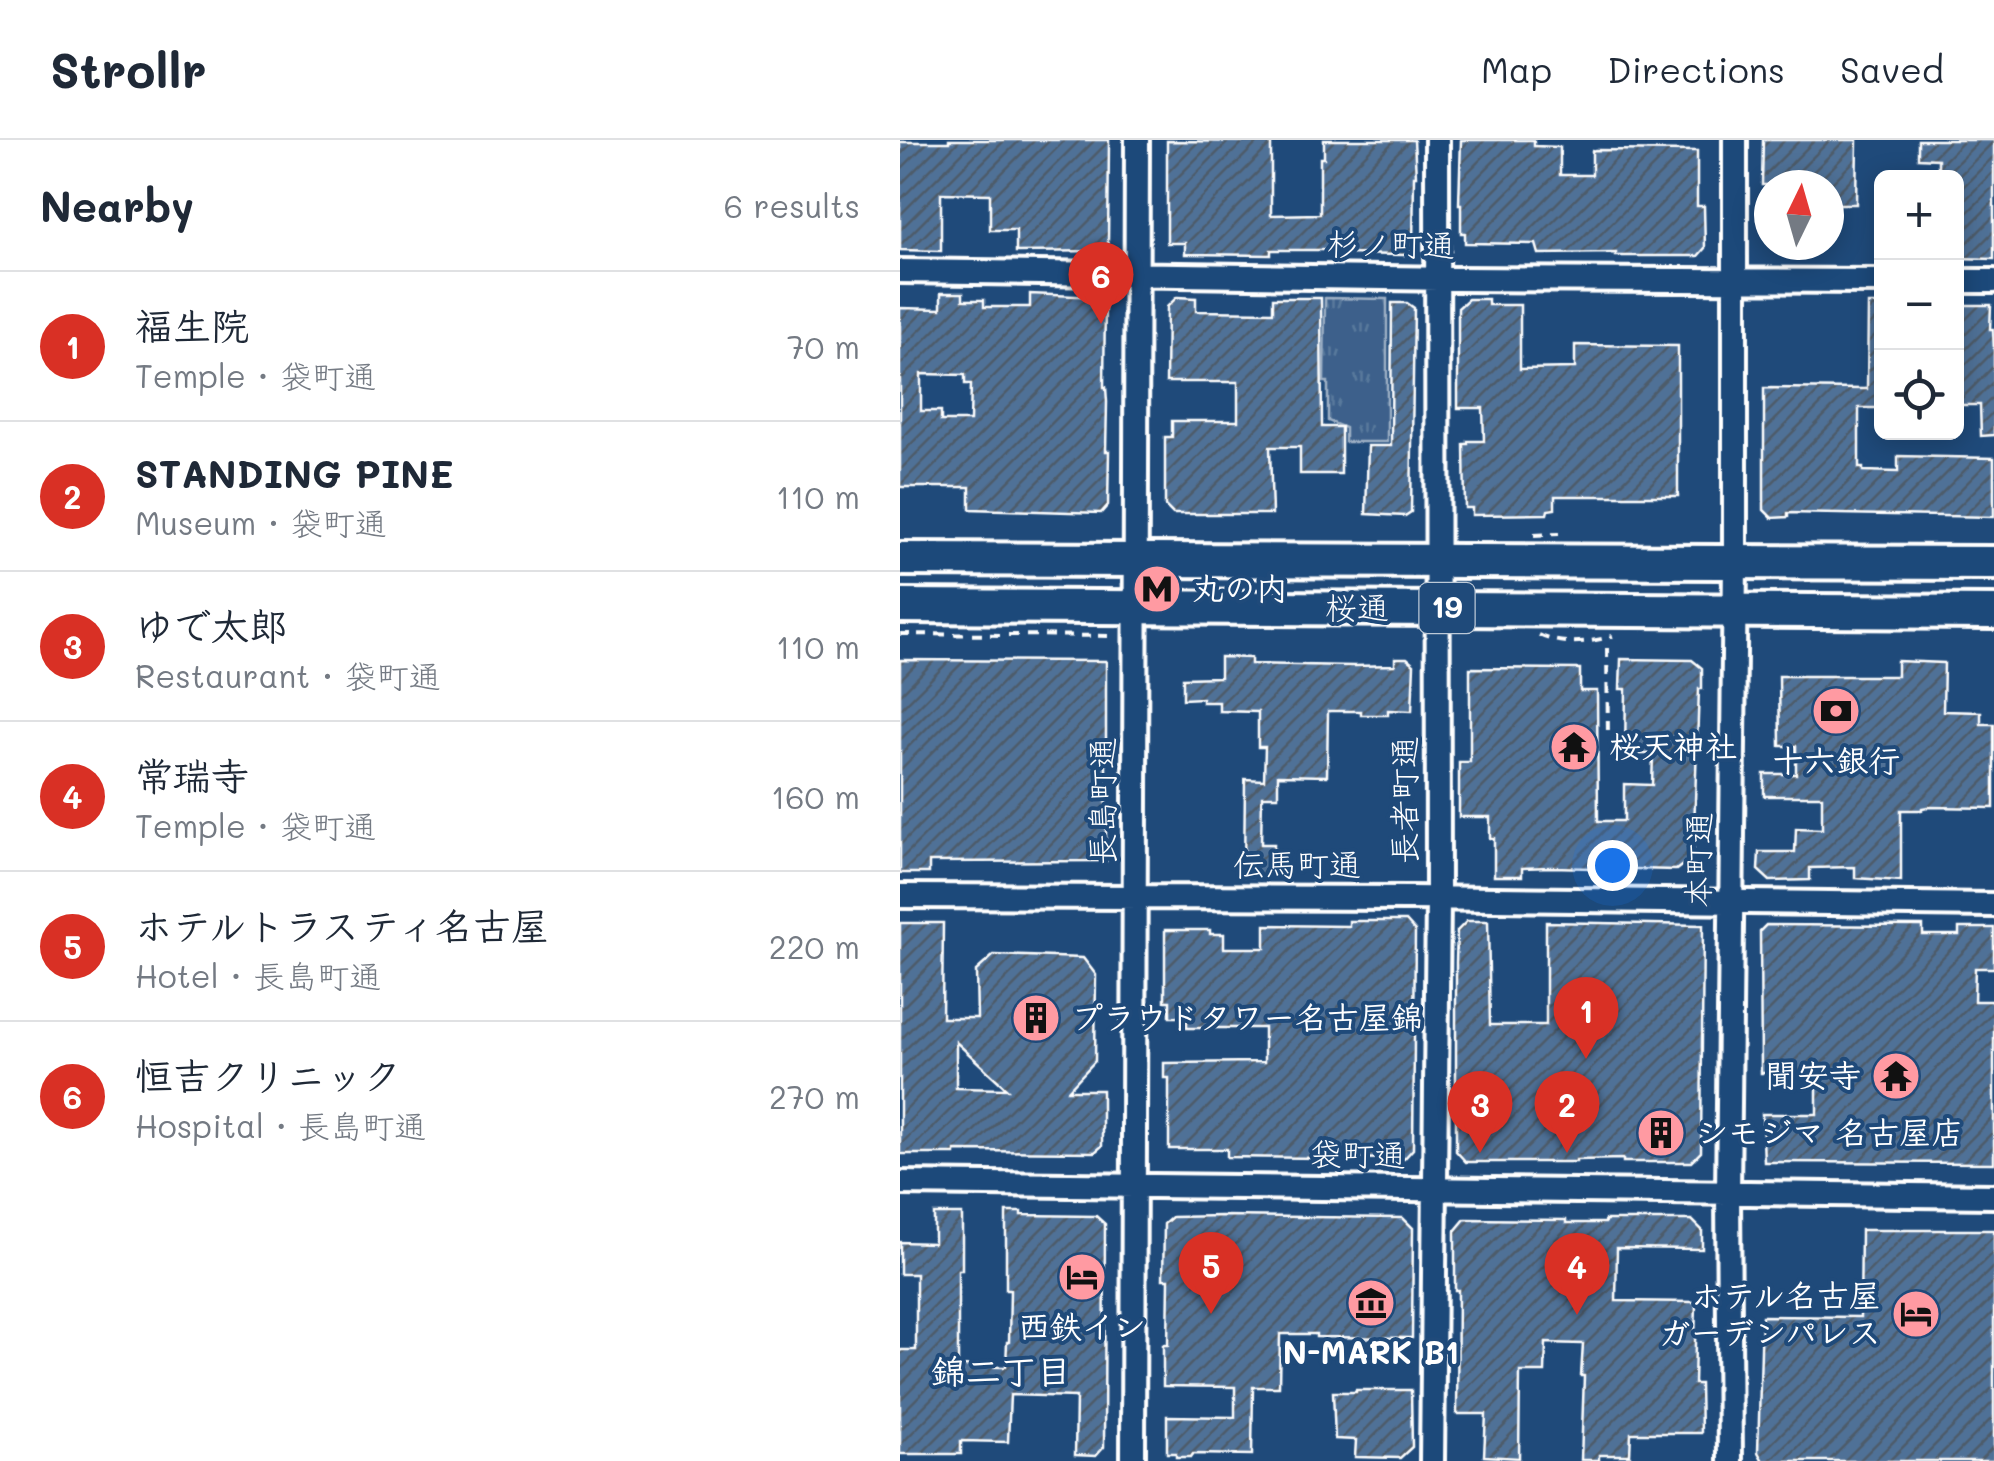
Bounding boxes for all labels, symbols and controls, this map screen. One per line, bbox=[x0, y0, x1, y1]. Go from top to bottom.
text: Strollr bbox=[50, 38, 206, 100]
text: Map bbox=[1481, 46, 1552, 92]
text: Directions bbox=[1607, 46, 1785, 92]
text: Saved bbox=[1840, 46, 1944, 92]
north arrow bbox=[1754, 170, 1844, 260]
map controls bbox=[1874, 170, 1964, 440]
button: + bbox=[1874, 170, 1964, 260]
text: Nearby bbox=[40, 178, 194, 233]
text: 6 results bbox=[724, 184, 860, 226]
street label: 杉ノ町通 bbox=[1327, 221, 1455, 265]
pin: 6 bbox=[1068, 241, 1134, 324]
button: − bbox=[1874, 260, 1964, 350]
text: 福生院 bbox=[135, 300, 249, 350]
text: 1 bbox=[65, 325, 80, 367]
text: 70 m bbox=[787, 325, 860, 367]
button: locate bbox=[1874, 350, 1964, 440]
text: Temple · 袋町通 bbox=[135, 354, 376, 396]
text: STANDING PINE bbox=[135, 448, 453, 498]
text: 2 bbox=[64, 475, 81, 517]
text: 110 m bbox=[776, 475, 860, 517]
text: Museum · 袋町通 bbox=[135, 501, 387, 543]
metro station icon: 丸の内 bbox=[1131, 563, 1183, 615]
place label: 丸の内 bbox=[1192, 566, 1288, 608]
road number: 19 bbox=[1420, 583, 1474, 633]
street label: 桜通 bbox=[1325, 585, 1389, 627]
text: ゆで太郎 bbox=[135, 600, 287, 650]
text: 3 bbox=[63, 625, 82, 667]
text: 110 m bbox=[776, 625, 860, 667]
text: Restaurant · 袋町通 bbox=[135, 654, 441, 696]
bank icon: 十六銀行 bbox=[1810, 685, 1862, 737]
temple icon: 桜天神社 bbox=[1548, 721, 1600, 773]
place label: 桜天神社 bbox=[1609, 724, 1737, 766]
street label: 長者町通 bbox=[1382, 736, 1424, 864]
street label: 長島町通 bbox=[1080, 737, 1122, 865]
place label: 十六銀行 bbox=[1772, 738, 1900, 780]
text: 常瑞寺 bbox=[135, 750, 249, 800]
text: 4 bbox=[62, 775, 83, 817]
text: 160 m bbox=[771, 775, 860, 817]
text: Temple · 袋町通 bbox=[135, 804, 376, 846]
street label: 本町通 bbox=[1675, 812, 1719, 908]
your location bbox=[1587, 840, 1638, 891]
street label: 伝馬町通 bbox=[1233, 842, 1361, 884]
text: ホテルトラスティ名古屋 bbox=[135, 900, 549, 950]
text: 5 bbox=[63, 925, 82, 967]
text: 220 m bbox=[769, 925, 860, 967]
text: Hotel · 長島町通 bbox=[135, 954, 381, 996]
pin: 1 bbox=[1554, 976, 1618, 1059]
building icon: プラウドタワー名古屋錦 bbox=[1010, 992, 1062, 1044]
place label: プラウドタワー名古屋錦 bbox=[1071, 995, 1423, 1037]
text: 恒吉クリニック bbox=[135, 1050, 401, 1100]
temple icon: 聞安寺 bbox=[1870, 1050, 1922, 1102]
place label: 聞安寺 bbox=[1765, 1053, 1861, 1095]
pin: 3 bbox=[1448, 1070, 1512, 1153]
pin: 2 bbox=[1534, 1070, 1600, 1153]
text: 6 bbox=[63, 1075, 82, 1117]
text: 270 m bbox=[769, 1075, 860, 1117]
text: Hospital · 長島町通 bbox=[135, 1104, 426, 1146]
building icon: シモジマ 名古屋店 bbox=[1635, 1107, 1687, 1159]
place label: シモジマ 名古屋店 bbox=[1696, 1110, 1964, 1152]
street label: 袋町通 bbox=[1310, 1131, 1406, 1175]
pin: 5 bbox=[1178, 1232, 1244, 1314]
pin: 4 bbox=[1544, 1232, 1610, 1315]
hotel icon: 西鉄イン bbox=[1056, 1251, 1108, 1303]
place label: ホテル名古屋 ガーデンパレス bbox=[1658, 1273, 1881, 1352]
museum icon: N-MARK B1 bbox=[1345, 1277, 1397, 1329]
hotel icon: ホテル名古屋 ガーデンパレス bbox=[1890, 1288, 1942, 1340]
place label: 西鉄イン bbox=[1018, 1304, 1146, 1346]
place label: N-MARK B1 bbox=[1283, 1330, 1459, 1372]
district label: 錦二丁目 bbox=[931, 1347, 1071, 1393]

